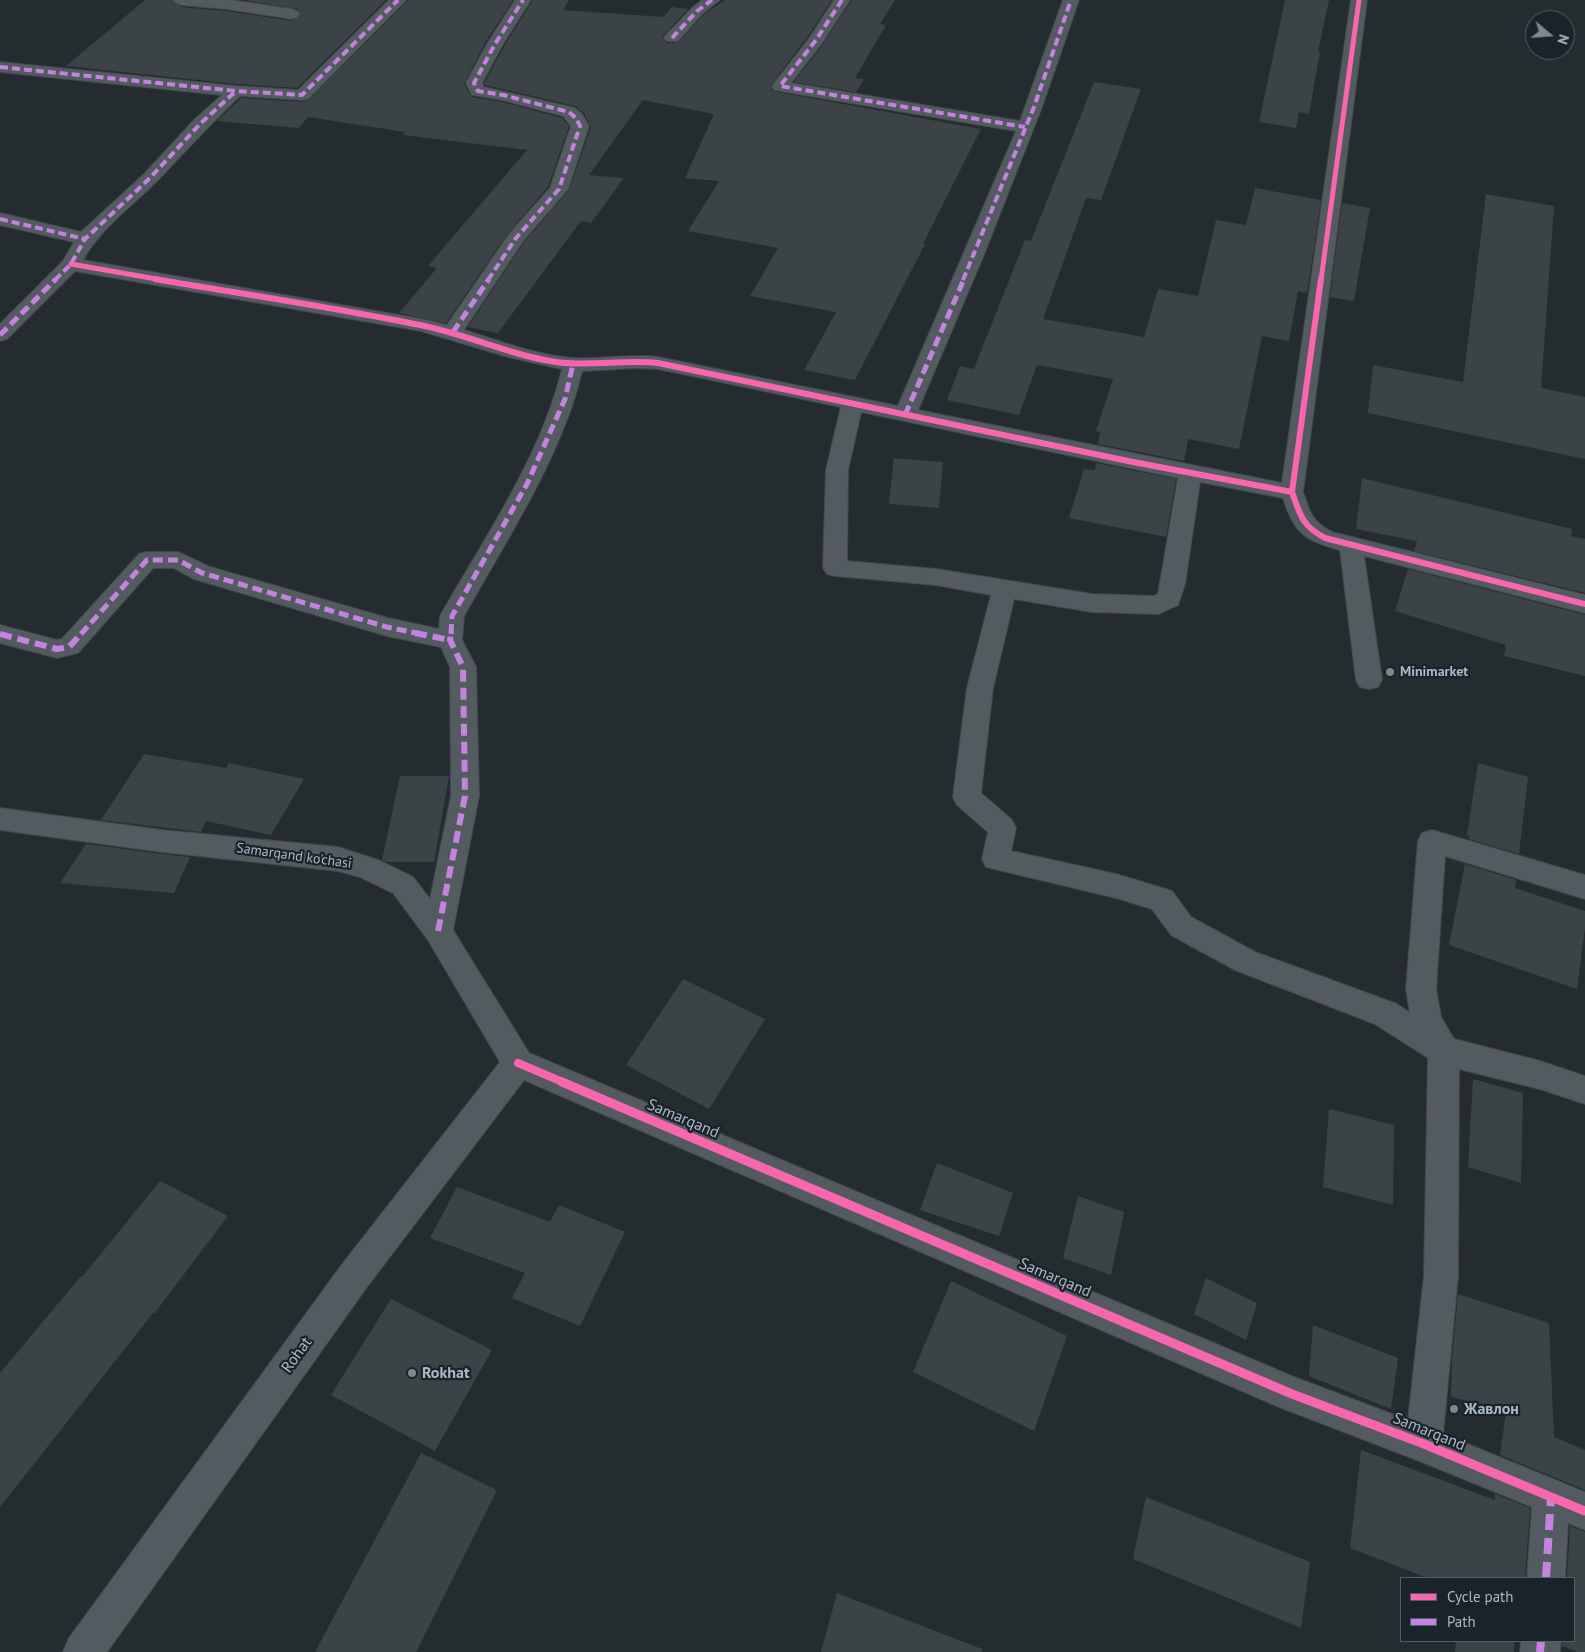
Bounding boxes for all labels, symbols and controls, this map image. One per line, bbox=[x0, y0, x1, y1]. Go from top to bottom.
north arrow bbox=[1525, 10, 1575, 60]
text: N bbox=[1553, 32, 1573, 46]
place label: Minimarket bbox=[1400, 664, 1468, 680]
marker: Minimarket bbox=[1384, 666, 1396, 678]
street label: Samarqand ko'chasi bbox=[235, 840, 353, 872]
street label: Samarqand bbox=[644, 1095, 722, 1143]
street label: Samarqand bbox=[1016, 1254, 1094, 1302]
street label: Rohat bbox=[278, 1333, 316, 1377]
place label: Rokhat bbox=[422, 1363, 470, 1383]
marker: Rokhat bbox=[406, 1367, 418, 1379]
place label: Жавлон bbox=[1464, 1399, 1519, 1419]
marker: Жавлон bbox=[1448, 1403, 1460, 1415]
street label: Samarqand bbox=[1390, 1409, 1468, 1455]
legend bbox=[1400, 1577, 1575, 1642]
text: Cycle path bbox=[1447, 1587, 1513, 1606]
text: Path bbox=[1447, 1612, 1476, 1631]

